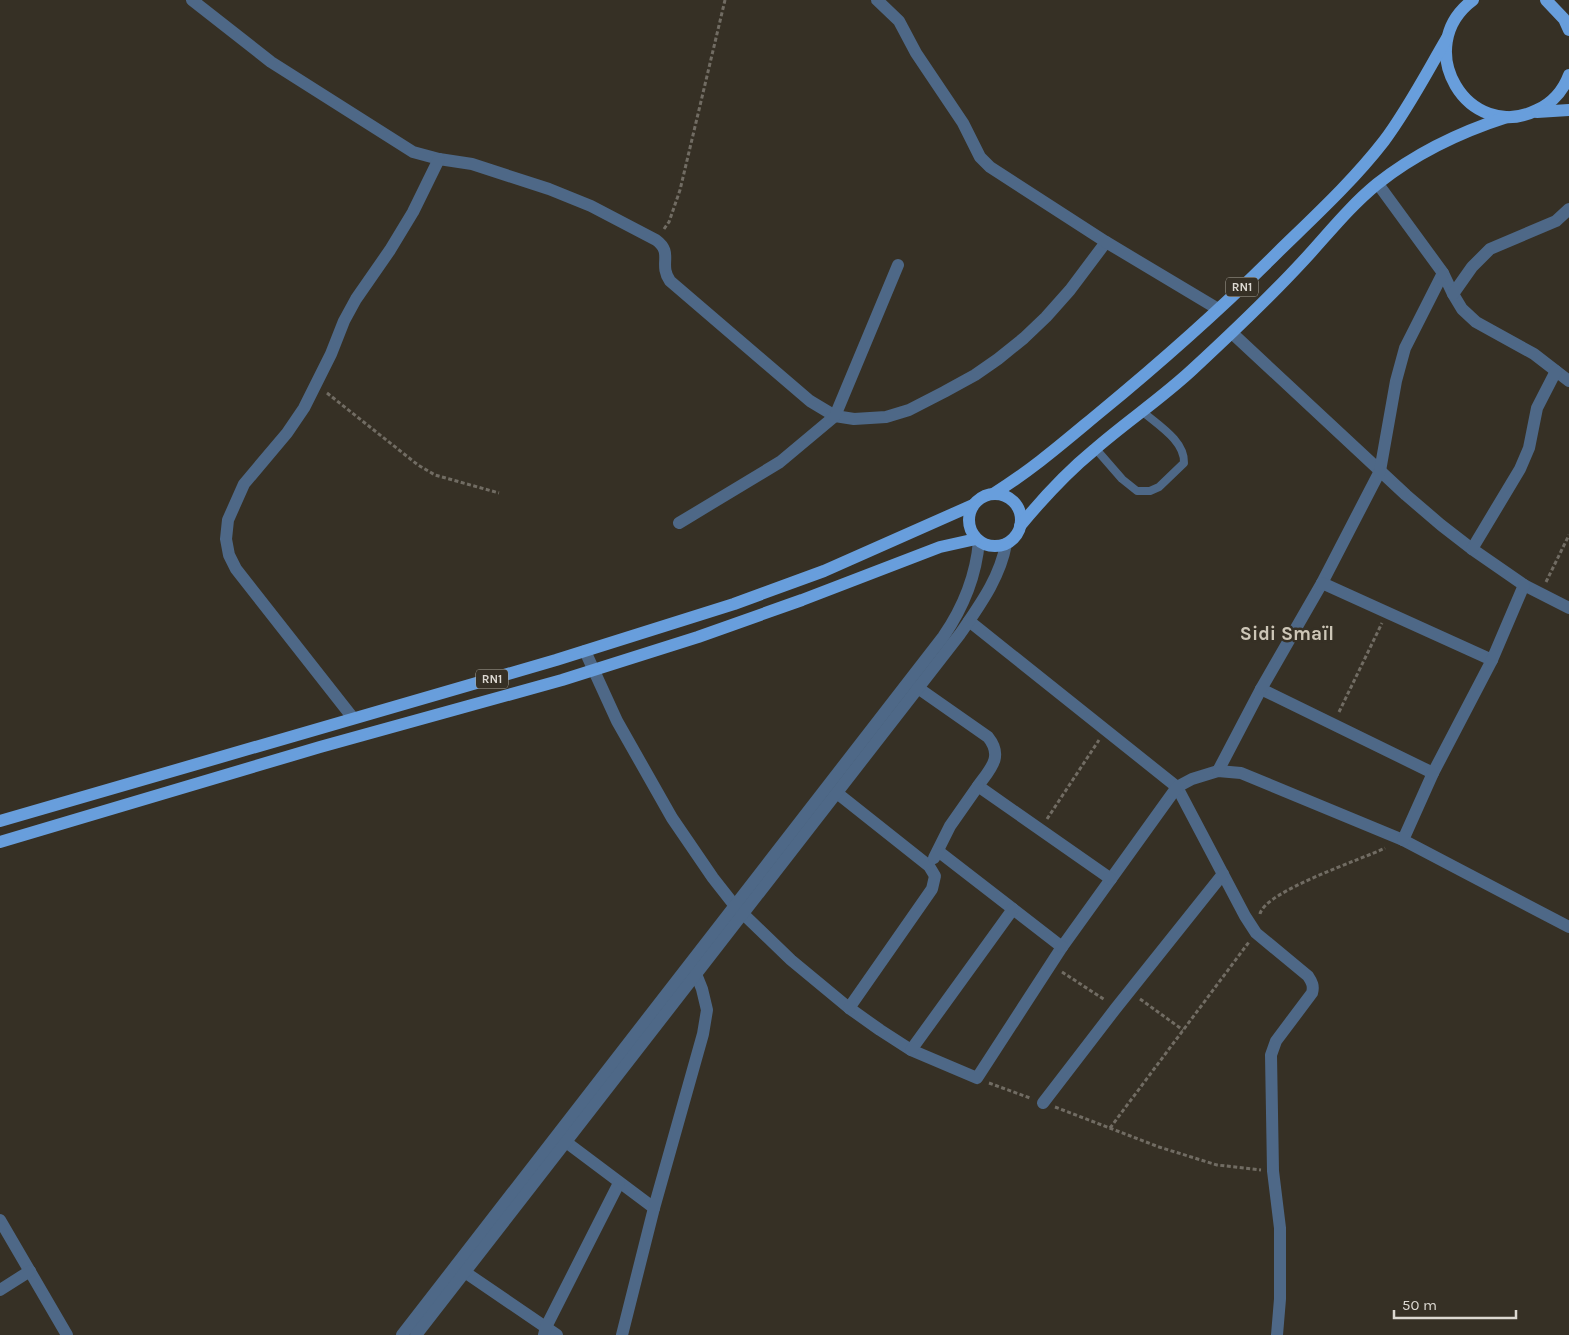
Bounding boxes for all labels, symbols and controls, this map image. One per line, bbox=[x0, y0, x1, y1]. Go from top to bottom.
road number: RN1 bbox=[1226, 278, 1258, 296]
district label: Sidi Smaïl bbox=[1240, 623, 1334, 645]
road number: RN1 bbox=[476, 670, 508, 689]
scale bar bbox=[1394, 1288, 1516, 1320]
text: 50 m bbox=[1402, 1296, 1437, 1314]

